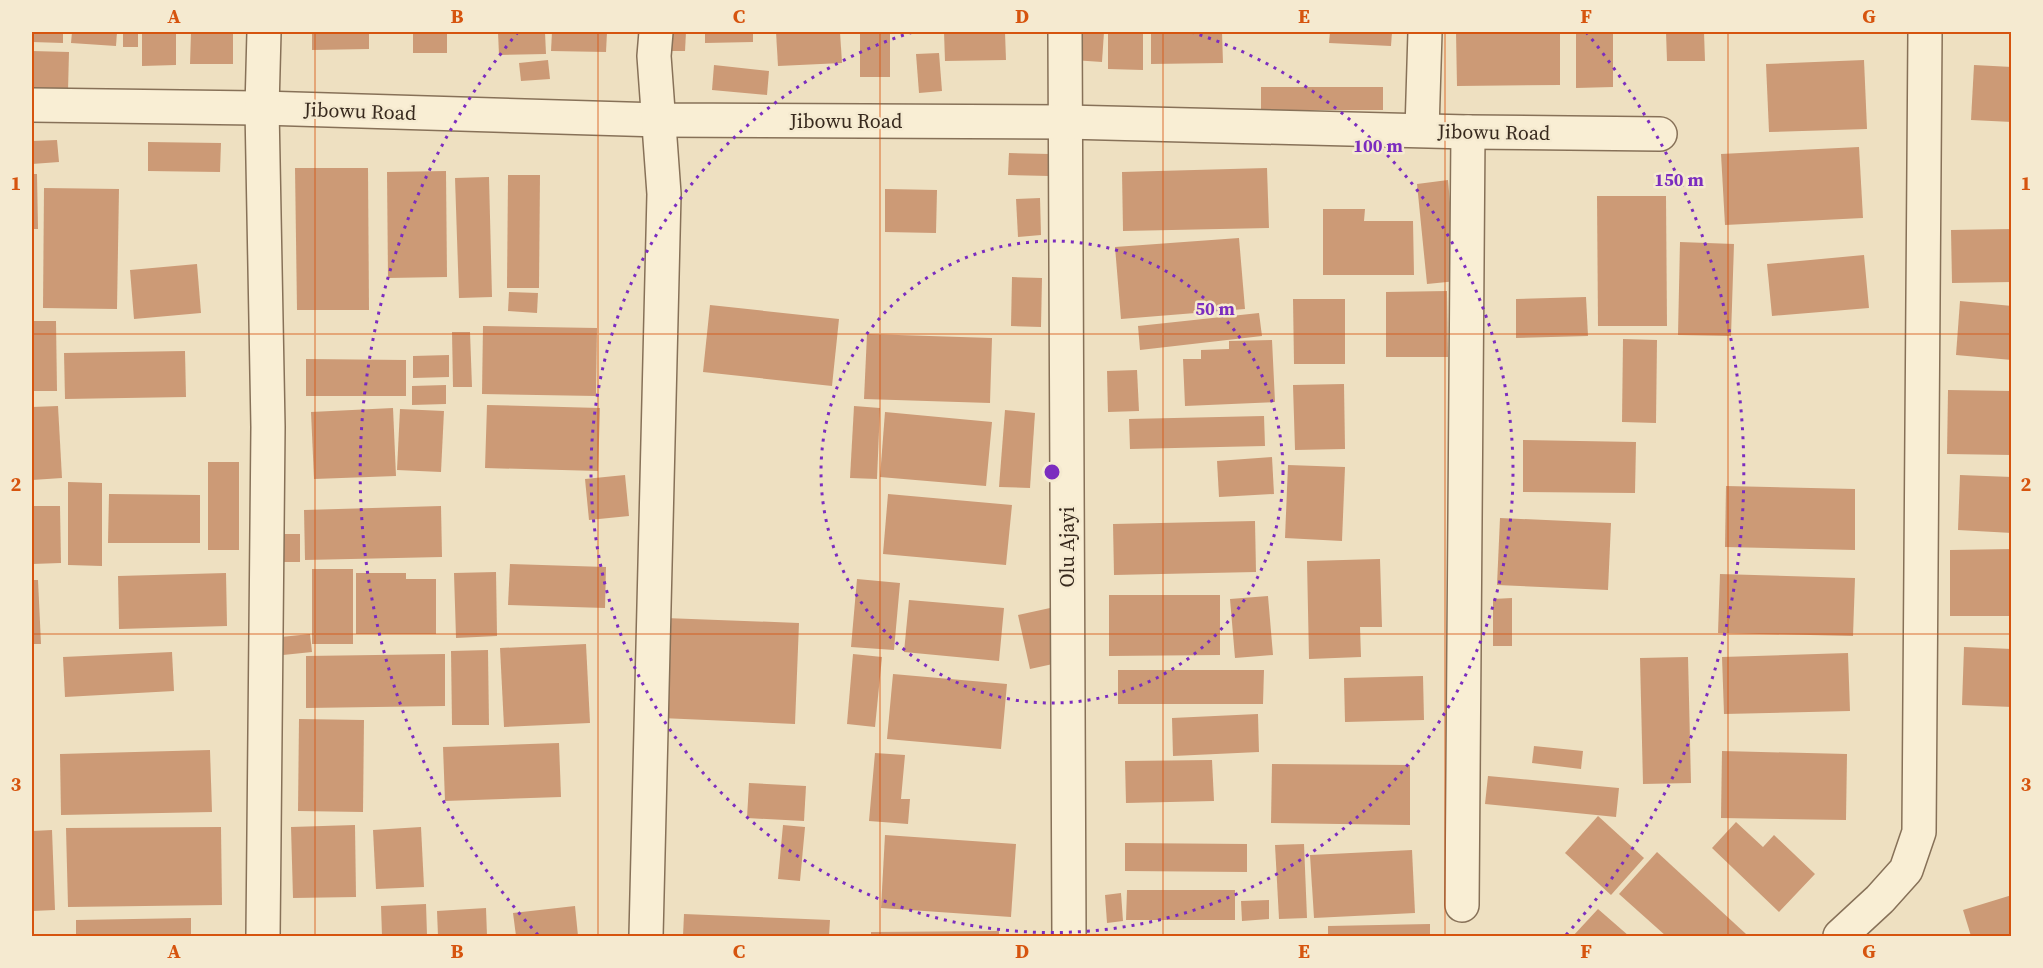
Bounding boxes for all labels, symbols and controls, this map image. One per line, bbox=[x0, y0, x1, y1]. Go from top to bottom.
text: A bbox=[167, 2, 181, 30]
text: B bbox=[450, 2, 464, 30]
text: C bbox=[733, 2, 745, 30]
text: D bbox=[1015, 2, 1029, 30]
text: E bbox=[1298, 2, 1310, 30]
text: F bbox=[1580, 2, 1592, 30]
text: G bbox=[1862, 2, 1876, 30]
street label: Jibowu Road bbox=[302, 95, 417, 127]
street label: Jibowu Road bbox=[789, 107, 903, 135]
street label: Jibowu Road bbox=[1436, 117, 1551, 147]
text: 100 m bbox=[1353, 133, 1403, 158]
text: 150 m bbox=[1654, 167, 1704, 192]
text: 1 bbox=[11, 169, 21, 197]
text: 1 bbox=[2021, 169, 2031, 197]
text: 50 m bbox=[1195, 296, 1235, 321]
centre of rings bbox=[1042, 462, 1062, 482]
text: 2 bbox=[11, 470, 22, 498]
text: 2 bbox=[2021, 470, 2032, 498]
street label: Olu Ajayi bbox=[1053, 506, 1081, 588]
text: 3 bbox=[11, 770, 22, 798]
text: 3 bbox=[2021, 770, 2032, 798]
text: A bbox=[167, 937, 181, 965]
text: B bbox=[450, 937, 464, 965]
text: C bbox=[733, 937, 745, 965]
text: D bbox=[1015, 937, 1029, 965]
text: E bbox=[1298, 937, 1310, 965]
text: F bbox=[1580, 937, 1592, 965]
text: G bbox=[1862, 937, 1876, 965]

